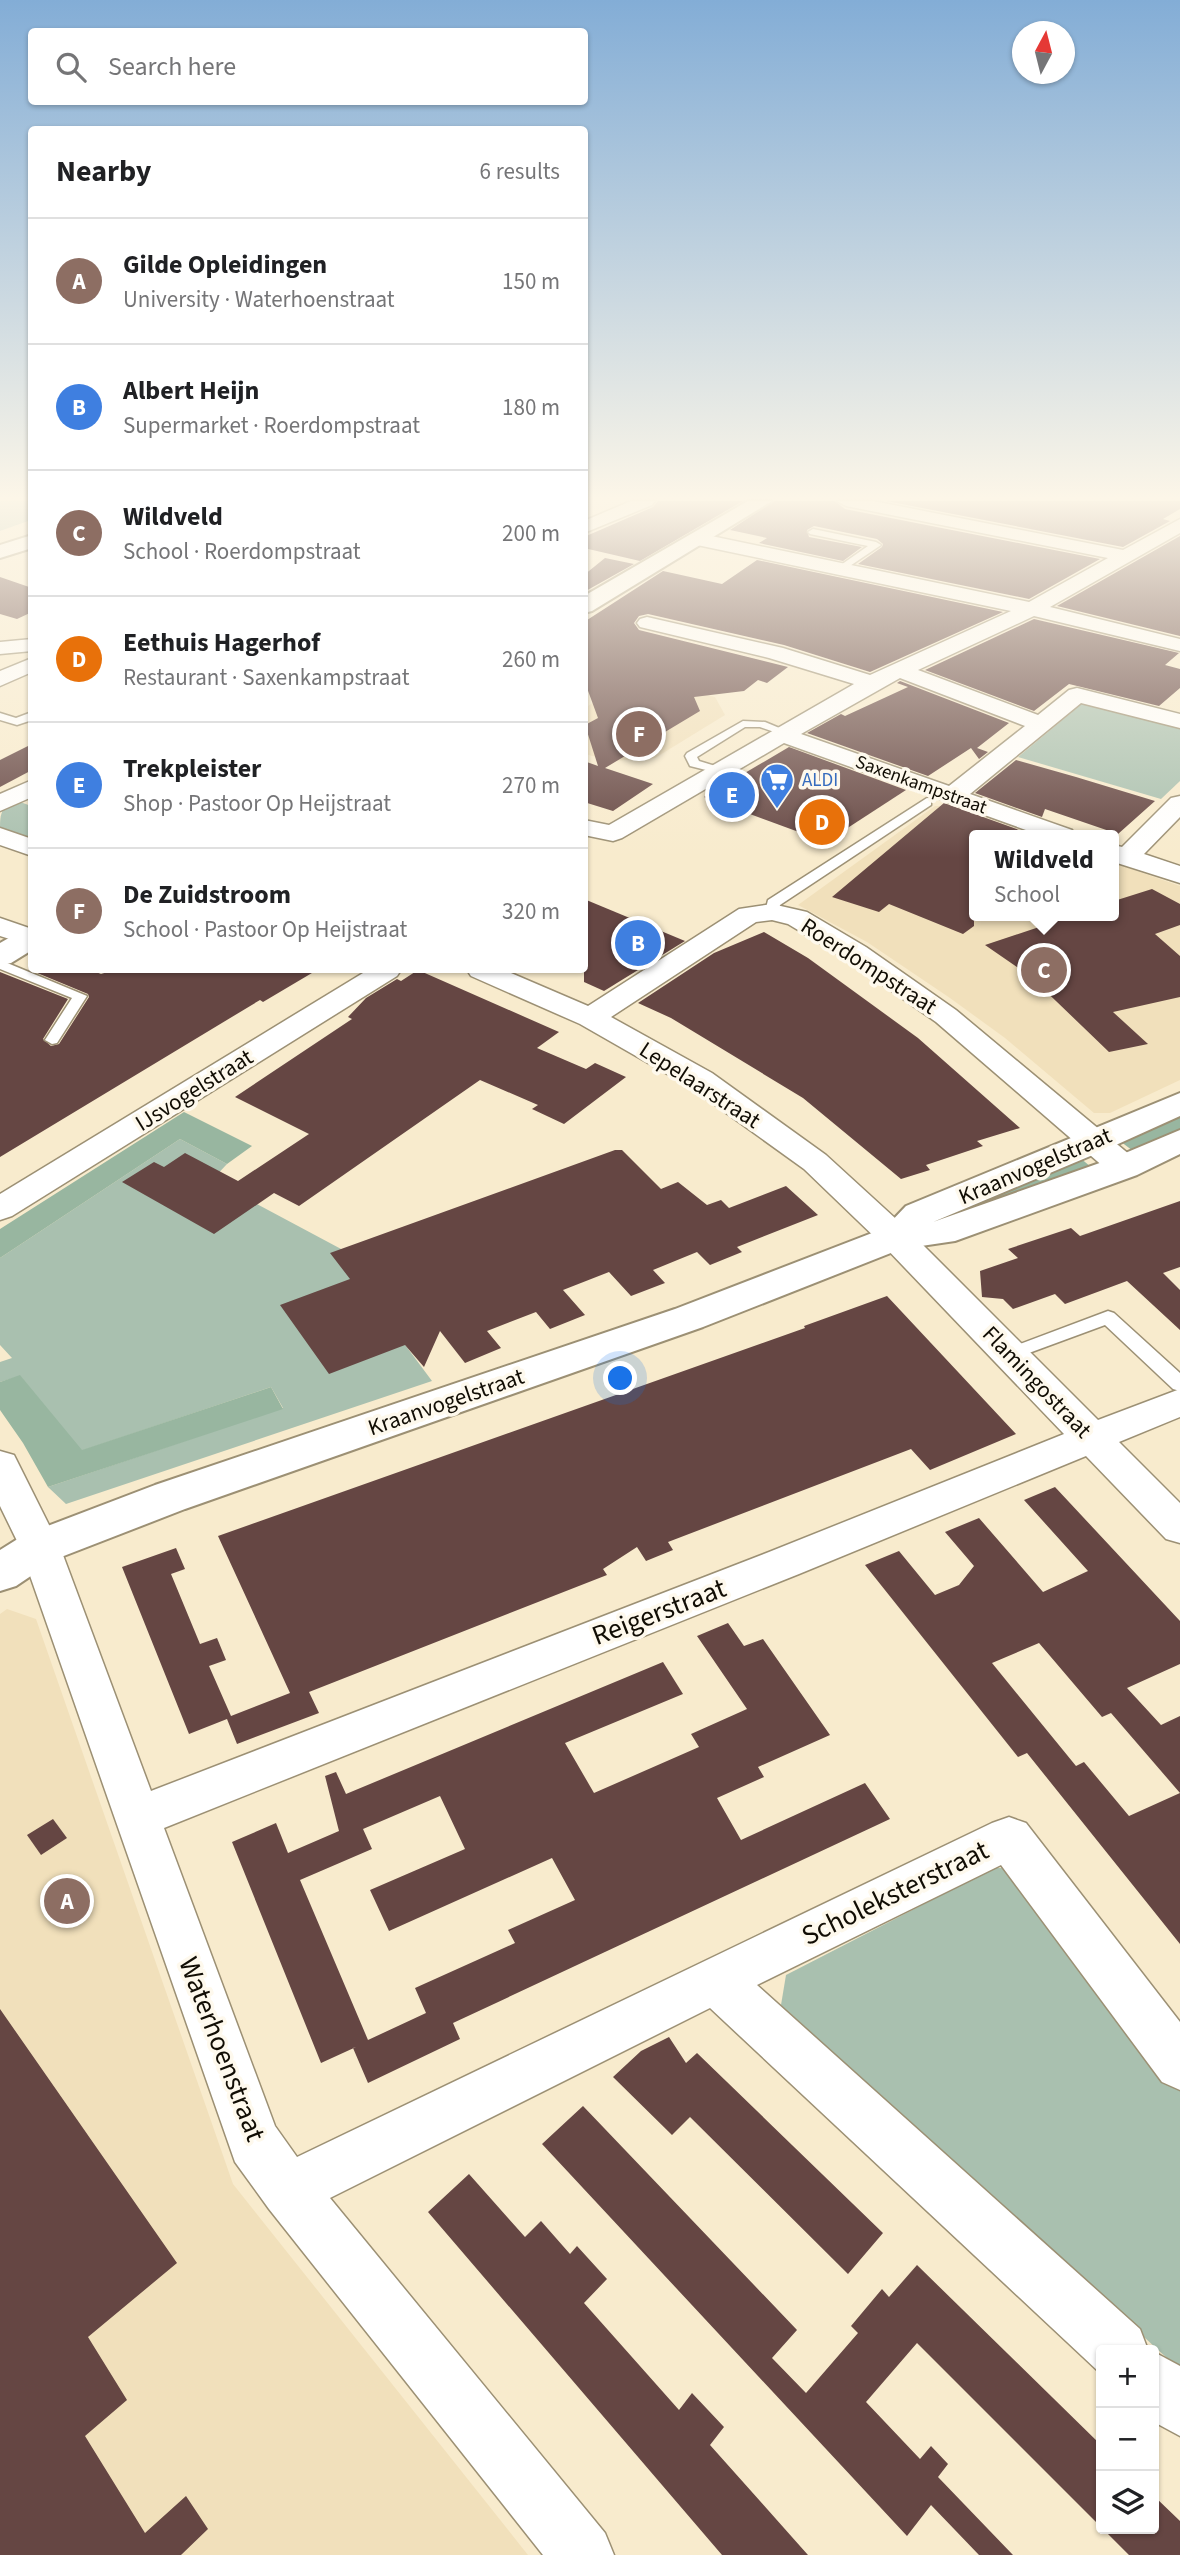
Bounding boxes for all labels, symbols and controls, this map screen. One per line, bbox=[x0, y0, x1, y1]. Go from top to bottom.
north arrow bbox=[1012, 21, 1075, 84]
search box bbox=[28, 28, 588, 105]
icon: search bbox=[52, 48, 90, 86]
text: Search here bbox=[108, 48, 236, 85]
text: Nearby bbox=[56, 150, 151, 193]
text: 6 results bbox=[480, 155, 560, 188]
text: Gilde Opleidingen bbox=[123, 246, 327, 283]
text: A bbox=[72, 265, 86, 298]
text: 150 m bbox=[502, 265, 560, 298]
text: University · Waterhoenstraat bbox=[123, 283, 395, 316]
text: Albert Heijn bbox=[123, 372, 259, 409]
text: B bbox=[72, 391, 86, 424]
text: 180 m bbox=[502, 391, 560, 424]
text: Supermarket · Roerdompstraat bbox=[123, 409, 420, 442]
text: Wildveld bbox=[123, 498, 223, 535]
text: C bbox=[72, 517, 86, 550]
text: 200 m bbox=[502, 517, 560, 550]
text: School · Roerdompstraat bbox=[123, 535, 361, 568]
text: Eethuis Hagerhof bbox=[123, 624, 320, 661]
text: D bbox=[72, 643, 86, 676]
text: 260 m bbox=[502, 643, 560, 676]
text: Restaurant · Saxenkampstraat bbox=[123, 661, 409, 694]
pin: F bbox=[616, 708, 662, 760]
street label: Saxenkampstraat bbox=[851, 749, 991, 822]
text: Trekpleister bbox=[123, 750, 261, 787]
supermarket icon: ALDI bbox=[758, 761, 796, 810]
place label: ALDI bbox=[802, 767, 838, 794]
text: E bbox=[73, 769, 85, 802]
text: 270 m bbox=[502, 769, 560, 802]
pin: E bbox=[709, 769, 755, 821]
text: Shop · Pastoor Op Heijstraat bbox=[123, 787, 391, 820]
pin: D bbox=[799, 796, 845, 848]
popup bbox=[969, 830, 1119, 921]
text: Wildveld bbox=[994, 841, 1094, 878]
text: De Zuidstroom bbox=[123, 876, 291, 913]
text: School bbox=[994, 878, 1060, 911]
text: F bbox=[73, 895, 85, 928]
text: 320 m bbox=[502, 895, 560, 928]
street label: Roerdompstraat bbox=[794, 910, 944, 1023]
text: School · Pastoor Op Heijstraat bbox=[123, 913, 407, 946]
pin: B bbox=[615, 917, 661, 969]
pin: C bbox=[1021, 944, 1067, 996]
street label: Lepelaarstraat bbox=[633, 1033, 767, 1137]
street label: IJsvogelstraat bbox=[129, 1041, 259, 1139]
street label: Kraanvogelstraat bbox=[953, 1119, 1117, 1213]
street label: Flamingostraat bbox=[975, 1318, 1099, 1446]
street label: Kraanvogelstraat bbox=[363, 1360, 529, 1444]
your location bbox=[603, 1361, 637, 1395]
street label: Reigerstraat bbox=[586, 1568, 732, 1656]
street label: Scholeksterstraat bbox=[795, 1830, 996, 1956]
pin: A bbox=[44, 1875, 90, 1927]
street label: Waterhoenstraat bbox=[168, 1951, 276, 2147]
map controls bbox=[1096, 2345, 1159, 2534]
button: + bbox=[1096, 2345, 1159, 2408]
button: − bbox=[1096, 2408, 1159, 2471]
button: layers bbox=[1096, 2471, 1159, 2534]

